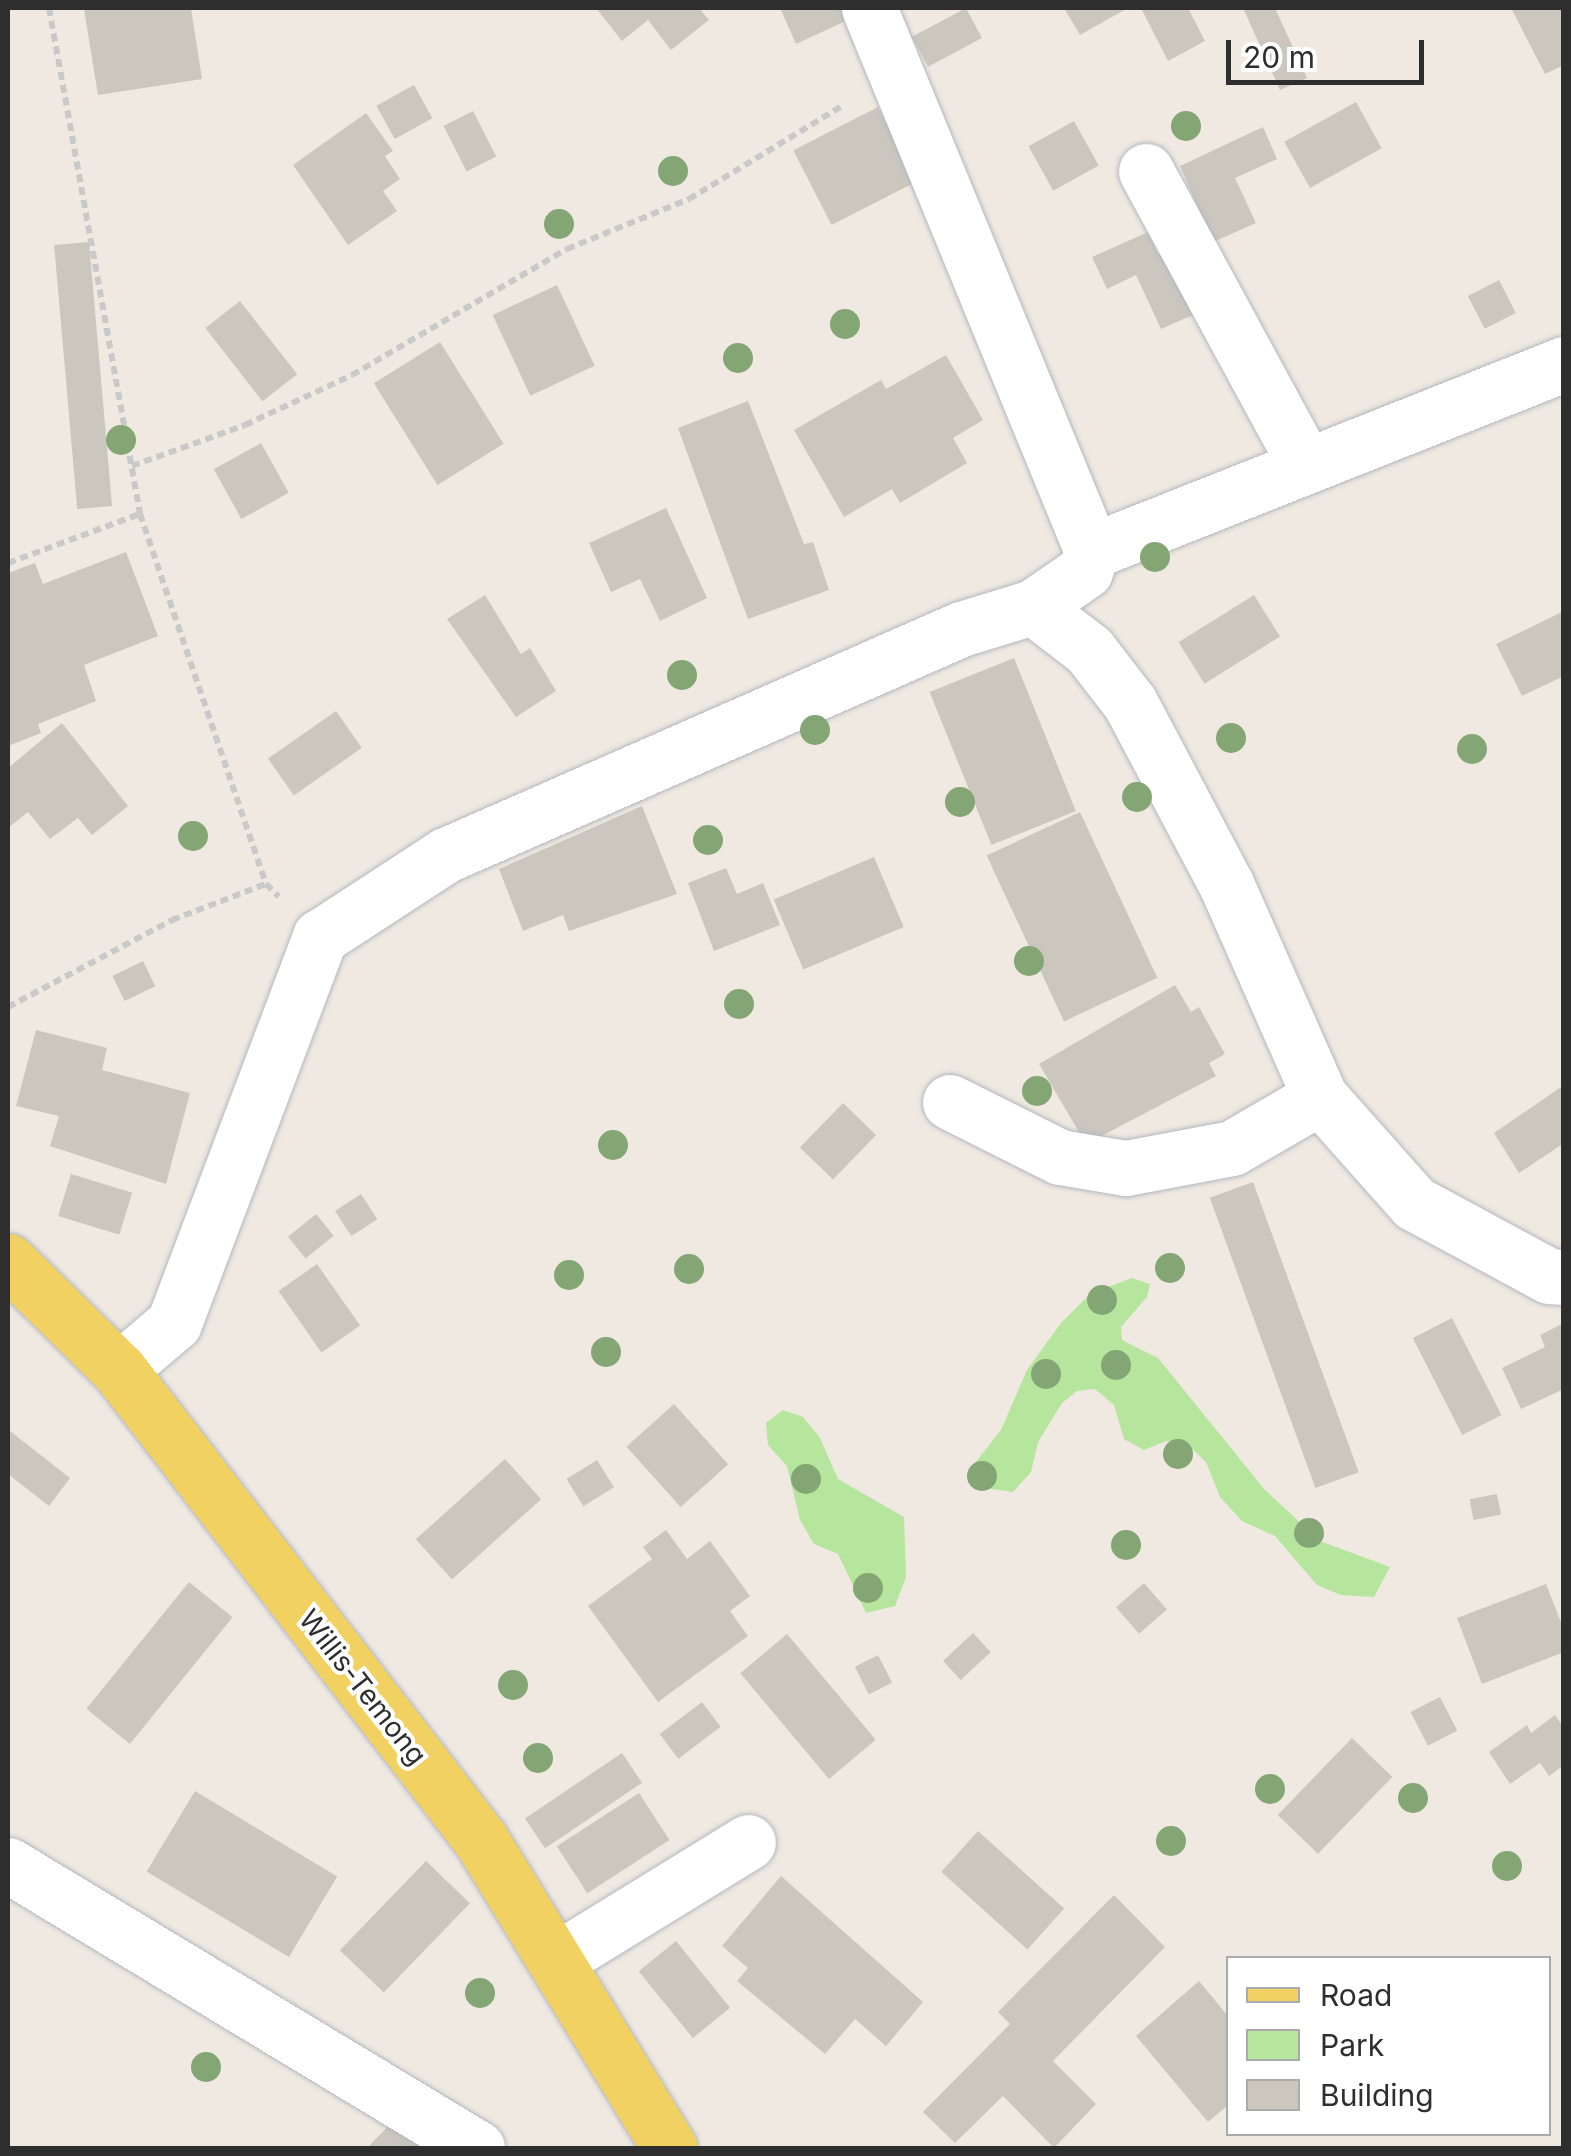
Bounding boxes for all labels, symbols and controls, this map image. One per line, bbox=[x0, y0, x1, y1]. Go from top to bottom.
scale bar bbox=[1231, 20, 1428, 82]
text: 20 m bbox=[1243, 39, 1315, 75]
street label: Willis-Temong bbox=[292, 1603, 434, 1771]
legend bbox=[1226, 1956, 1551, 2136]
text: Road bbox=[1320, 1977, 1392, 2013]
text: Park bbox=[1320, 2027, 1384, 2063]
text: Building bbox=[1320, 2077, 1434, 2113]

